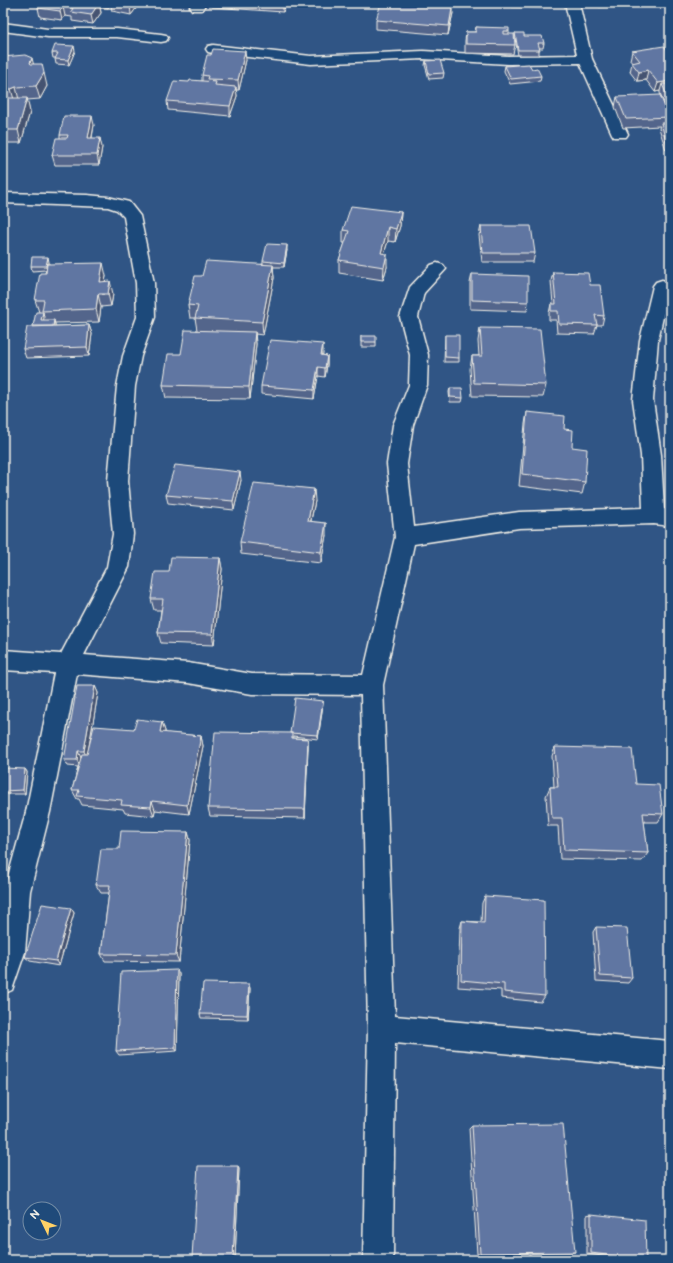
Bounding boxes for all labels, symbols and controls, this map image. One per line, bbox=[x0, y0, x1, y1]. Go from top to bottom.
north arrow bbox=[22, 1201, 62, 1241]
text: N bbox=[27, 1207, 43, 1222]

